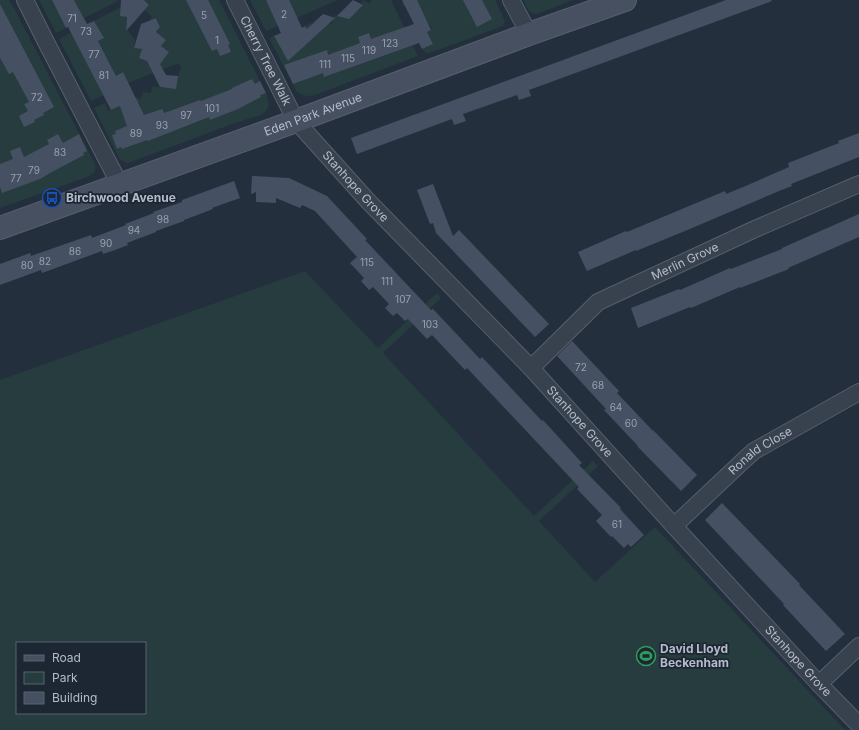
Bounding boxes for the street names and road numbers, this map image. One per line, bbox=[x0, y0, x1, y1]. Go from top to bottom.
street label: Cherry Tree Walk bbox=[237, 13, 295, 108]
street label: Eden Park Avenue bbox=[262, 89, 364, 139]
street label: Stanhope Grove bbox=[319, 147, 392, 225]
street label: Merlin Grove bbox=[649, 239, 721, 283]
street label: Stanhope Grove bbox=[544, 383, 616, 460]
street label: Ronald Close bbox=[725, 423, 795, 478]
street label: Stanhope Grove bbox=[762, 622, 835, 699]

